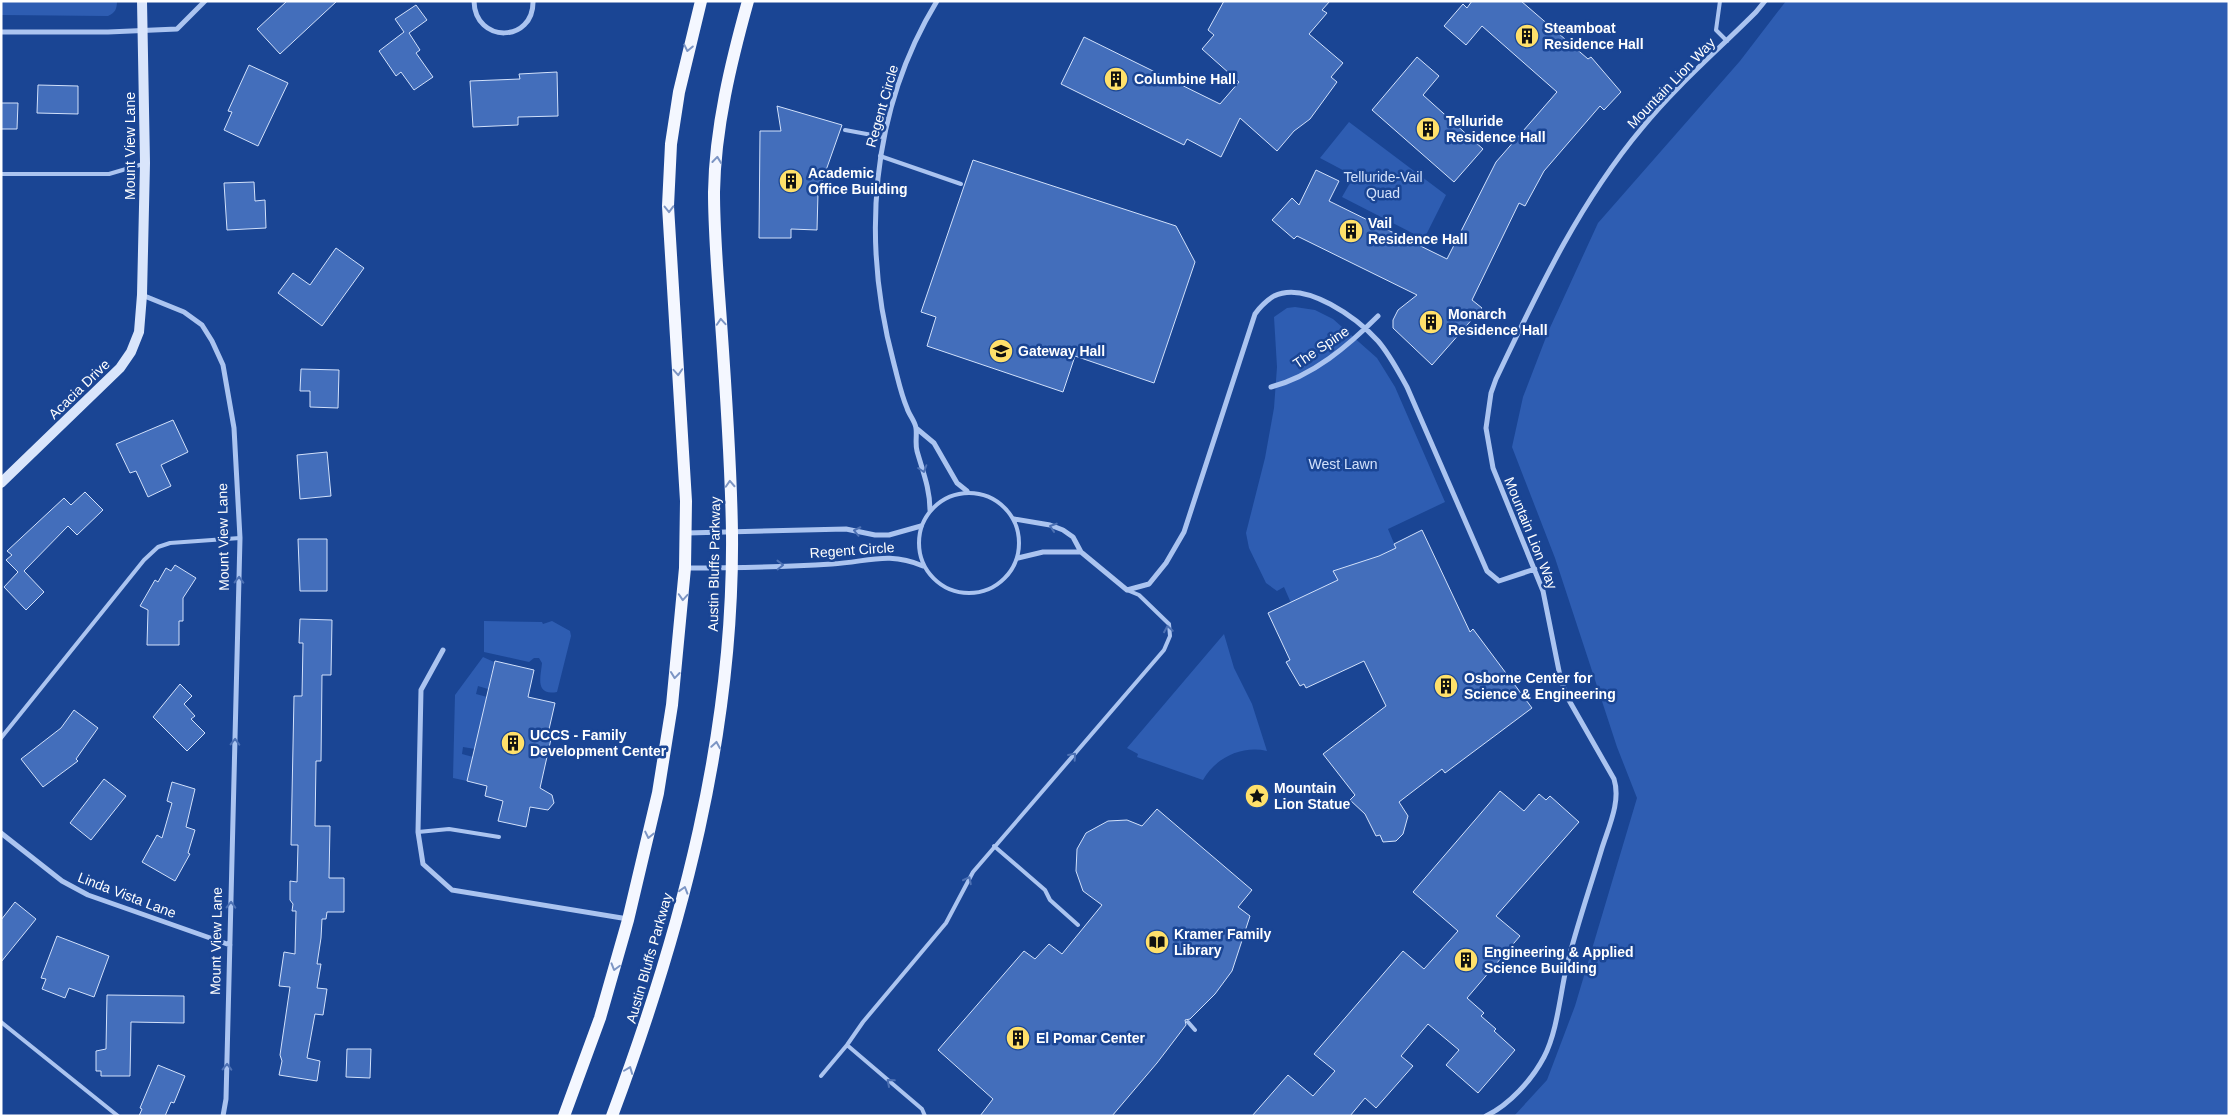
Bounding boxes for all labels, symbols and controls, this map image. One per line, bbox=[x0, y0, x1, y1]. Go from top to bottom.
place label: Steamboat Residence Hall bbox=[1544, 20, 1644, 52]
building icon: Steamboat Residence Hall bbox=[1514, 23, 1540, 49]
street label: Mountain Lion Way bbox=[1624, 35, 1718, 131]
one-way arrow bbox=[683, 44, 694, 53]
street label: Regent Circle bbox=[863, 63, 901, 149]
building icon: Columbine Hall bbox=[1103, 66, 1129, 92]
place label: Columbine Hall bbox=[1134, 71, 1236, 87]
street label: Mount View Lane bbox=[122, 92, 138, 200]
place label: Telluride Residence Hall bbox=[1446, 113, 1546, 145]
building icon: Telluride Residence Hall bbox=[1415, 116, 1441, 142]
one-way arrow bbox=[711, 155, 722, 163]
place label: Academic Office Building bbox=[808, 165, 908, 197]
building icon: Academic Office Building bbox=[778, 168, 804, 194]
park label: Telluride-Vail Quad bbox=[1343, 169, 1423, 201]
one-way arrow bbox=[664, 206, 674, 214]
place label: Vail Residence Hall bbox=[1368, 215, 1468, 247]
building icon: Vail Residence Hall bbox=[1338, 218, 1364, 244]
place label: Monarch Residence Hall bbox=[1448, 306, 1548, 338]
building icon: Monarch Residence Hall bbox=[1418, 309, 1444, 335]
one-way arrow bbox=[716, 317, 727, 325]
street label: The Spine bbox=[1290, 322, 1352, 371]
school or university icon: Gateway Hall bbox=[988, 338, 1014, 364]
place label: Gateway Hall bbox=[1018, 343, 1105, 359]
street label: Acacia Drive bbox=[45, 356, 113, 422]
one-way arrow bbox=[673, 368, 684, 376]
park label: West Lawn bbox=[1309, 456, 1378, 472]
one-way arrow bbox=[917, 464, 927, 473]
street label: Mountain Lion Way bbox=[1501, 475, 1561, 591]
one-way arrow bbox=[724, 480, 735, 488]
street label: Mount View Lane bbox=[214, 483, 232, 591]
street label: Austin Bluffs Parkway bbox=[705, 496, 723, 632]
one-way arrow bbox=[1049, 522, 1058, 532]
one-way arrow bbox=[853, 526, 861, 537]
street label: Regent Circle bbox=[809, 539, 895, 561]
one-way arrow bbox=[776, 560, 784, 571]
one-way arrow bbox=[233, 576, 244, 584]
one-way arrow bbox=[677, 594, 688, 602]
one-way arrow bbox=[1164, 624, 1174, 633]
place label: Osborne Center for Science & Engineering bbox=[1464, 670, 1616, 702]
one-way arrow bbox=[670, 671, 681, 679]
building icon: Osborne Center for Science & Engineering bbox=[1433, 673, 1459, 699]
place label: UCCS - Family Development Center bbox=[530, 727, 667, 759]
building icon: UCCS - Family Development Center bbox=[500, 730, 526, 756]
one-way arrow bbox=[230, 738, 240, 746]
one-way arrow bbox=[710, 741, 720, 749]
one-way arrow bbox=[1067, 752, 1076, 761]
place label: Mountain Lion Statue bbox=[1274, 780, 1350, 812]
place icon: Mountain Lion Statue bbox=[1244, 783, 1270, 809]
one-way arrow bbox=[644, 831, 655, 840]
street label: Linda Vista Lane bbox=[76, 869, 179, 921]
one-way arrow bbox=[962, 876, 972, 885]
one-way arrow bbox=[679, 886, 689, 894]
street label: Mount View Lane bbox=[207, 887, 225, 995]
street label: Austin Bluffs Parkway bbox=[623, 891, 675, 1025]
one-way arrow bbox=[226, 901, 236, 908]
place label: Kramer Family Library bbox=[1174, 926, 1271, 958]
library icon: Kramer Family Library bbox=[1144, 929, 1170, 955]
place label: Engineering & Applied Science Building bbox=[1484, 944, 1634, 976]
building icon: Engineering & Applied Science Building bbox=[1453, 947, 1479, 973]
one-way arrow bbox=[611, 962, 621, 970]
building icon: El Pomar Center bbox=[1005, 1025, 1031, 1051]
place label: El Pomar Center bbox=[1036, 1030, 1145, 1046]
one-way arrow bbox=[222, 1063, 232, 1071]
one-way arrow bbox=[623, 1066, 633, 1075]
one-way arrow bbox=[887, 1079, 896, 1088]

